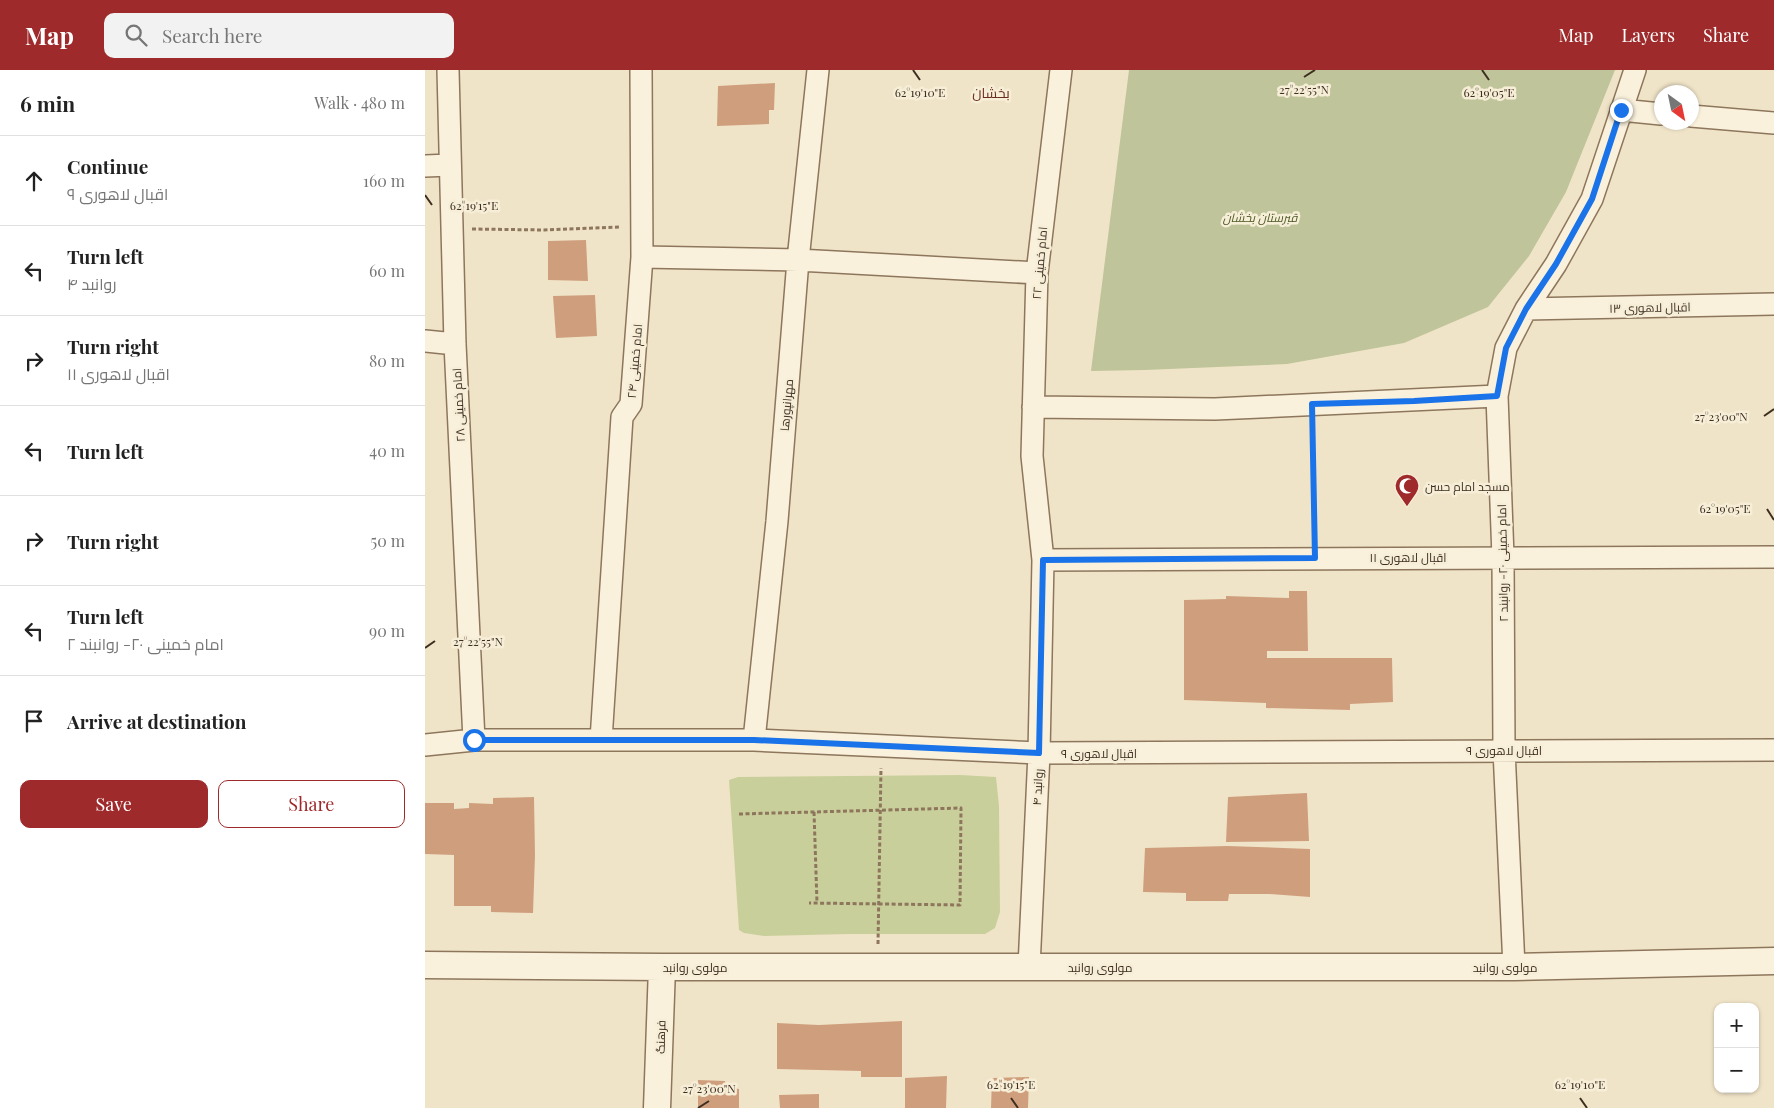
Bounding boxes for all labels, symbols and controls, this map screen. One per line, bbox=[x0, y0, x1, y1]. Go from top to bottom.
search box bbox=[104, 13, 454, 58]
text: Map bbox=[25, 19, 74, 51]
icon: search bbox=[122, 21, 150, 49]
text: Search here bbox=[162, 22, 262, 48]
text: Map bbox=[1558, 23, 1593, 47]
text: Layers bbox=[1621, 23, 1675, 47]
text: Share bbox=[1703, 23, 1749, 47]
text: 27°22'55"N bbox=[1279, 81, 1330, 97]
district label: بخشان bbox=[972, 83, 1010, 102]
text: 62°19'10"E bbox=[895, 84, 945, 100]
text: 62°19'05"E bbox=[1463, 84, 1515, 100]
north arrow bbox=[1654, 85, 1699, 130]
text: 6 min bbox=[20, 89, 75, 117]
text: Walk · 480 m bbox=[314, 92, 405, 113]
route end bbox=[1610, 99, 1633, 122]
text: Continue bbox=[67, 153, 148, 179]
icon: ahead bbox=[20, 167, 48, 195]
text: 160 m bbox=[363, 170, 405, 191]
text: اقبال لاهوری ۹ bbox=[67, 183, 168, 204]
text: 62°19'15"E bbox=[450, 197, 498, 213]
park label: قبرستان بخشان bbox=[1223, 209, 1298, 225]
street label: امام خمینی ۲۲ bbox=[1028, 226, 1051, 300]
text: Turn left bbox=[67, 243, 144, 269]
icon: left bbox=[20, 257, 48, 285]
text: 60 m bbox=[369, 260, 405, 281]
text: روانبد ۴ bbox=[67, 273, 116, 294]
street label: اقبال لاهوری ۱۳ bbox=[1609, 298, 1691, 316]
street label: امام خمینی ۲۴ bbox=[623, 323, 646, 399]
text: Turn right bbox=[67, 333, 159, 359]
icon: right bbox=[20, 347, 48, 375]
text: 80 m bbox=[369, 350, 405, 371]
text: اقبال لاهوری ۱۱ bbox=[67, 363, 170, 384]
street label: امام خمینی ۲۸ bbox=[448, 367, 469, 442]
street label: مهرانپورها bbox=[776, 378, 797, 432]
text: 27°23'00"N bbox=[1694, 408, 1748, 424]
icon: left bbox=[20, 437, 48, 465]
text: Turn left bbox=[67, 438, 144, 464]
text: 40 m bbox=[369, 440, 405, 461]
mosque icon: مسجد امام حسن bbox=[1394, 473, 1420, 507]
place label: مسجد امام حسن bbox=[1425, 478, 1510, 495]
text: 62°19'05"E bbox=[1699, 500, 1751, 516]
street label: امام خمینی ۲۰- روانبند ۲ bbox=[1493, 504, 1512, 622]
icon: right bbox=[20, 527, 48, 555]
text: Turn right bbox=[67, 528, 159, 554]
text: 50 m bbox=[371, 530, 405, 551]
street label: اقبال لاهوری ۱۱ bbox=[1369, 549, 1447, 565]
text: Turn left bbox=[67, 603, 144, 629]
icon: left bbox=[20, 617, 48, 645]
text: 90 m bbox=[369, 620, 405, 641]
text: امام خمینی ۲۰- روانبند ۲ bbox=[67, 633, 224, 654]
text: 27°22'55"N bbox=[453, 633, 504, 649]
icon: arrive bbox=[20, 707, 48, 735]
text: Arrive at destination bbox=[67, 708, 247, 734]
route start bbox=[463, 729, 486, 752]
street label: اقبال لاهوری ۹ bbox=[1466, 742, 1542, 758]
street label: اقبال لاهوری ۹ bbox=[1061, 745, 1137, 761]
street label: روانبد ۴ bbox=[1028, 768, 1046, 806]
button: Save bbox=[20, 780, 208, 828]
button: Share bbox=[218, 780, 405, 828]
street label: مولوی روانبد bbox=[663, 959, 727, 975]
street label: مولوی روانبد bbox=[1068, 959, 1132, 975]
street label: مولوی روانبد bbox=[1473, 959, 1537, 975]
map controls bbox=[1714, 1003, 1759, 1093]
button: + bbox=[1714, 1003, 1759, 1048]
street label: فرهنگ bbox=[651, 1020, 669, 1054]
button: − bbox=[1714, 1048, 1759, 1093]
text: 62°19'15"E bbox=[987, 1076, 1035, 1092]
text: 62°19'10"E bbox=[1555, 1076, 1605, 1092]
text: 27°23'00"N bbox=[682, 1080, 736, 1096]

